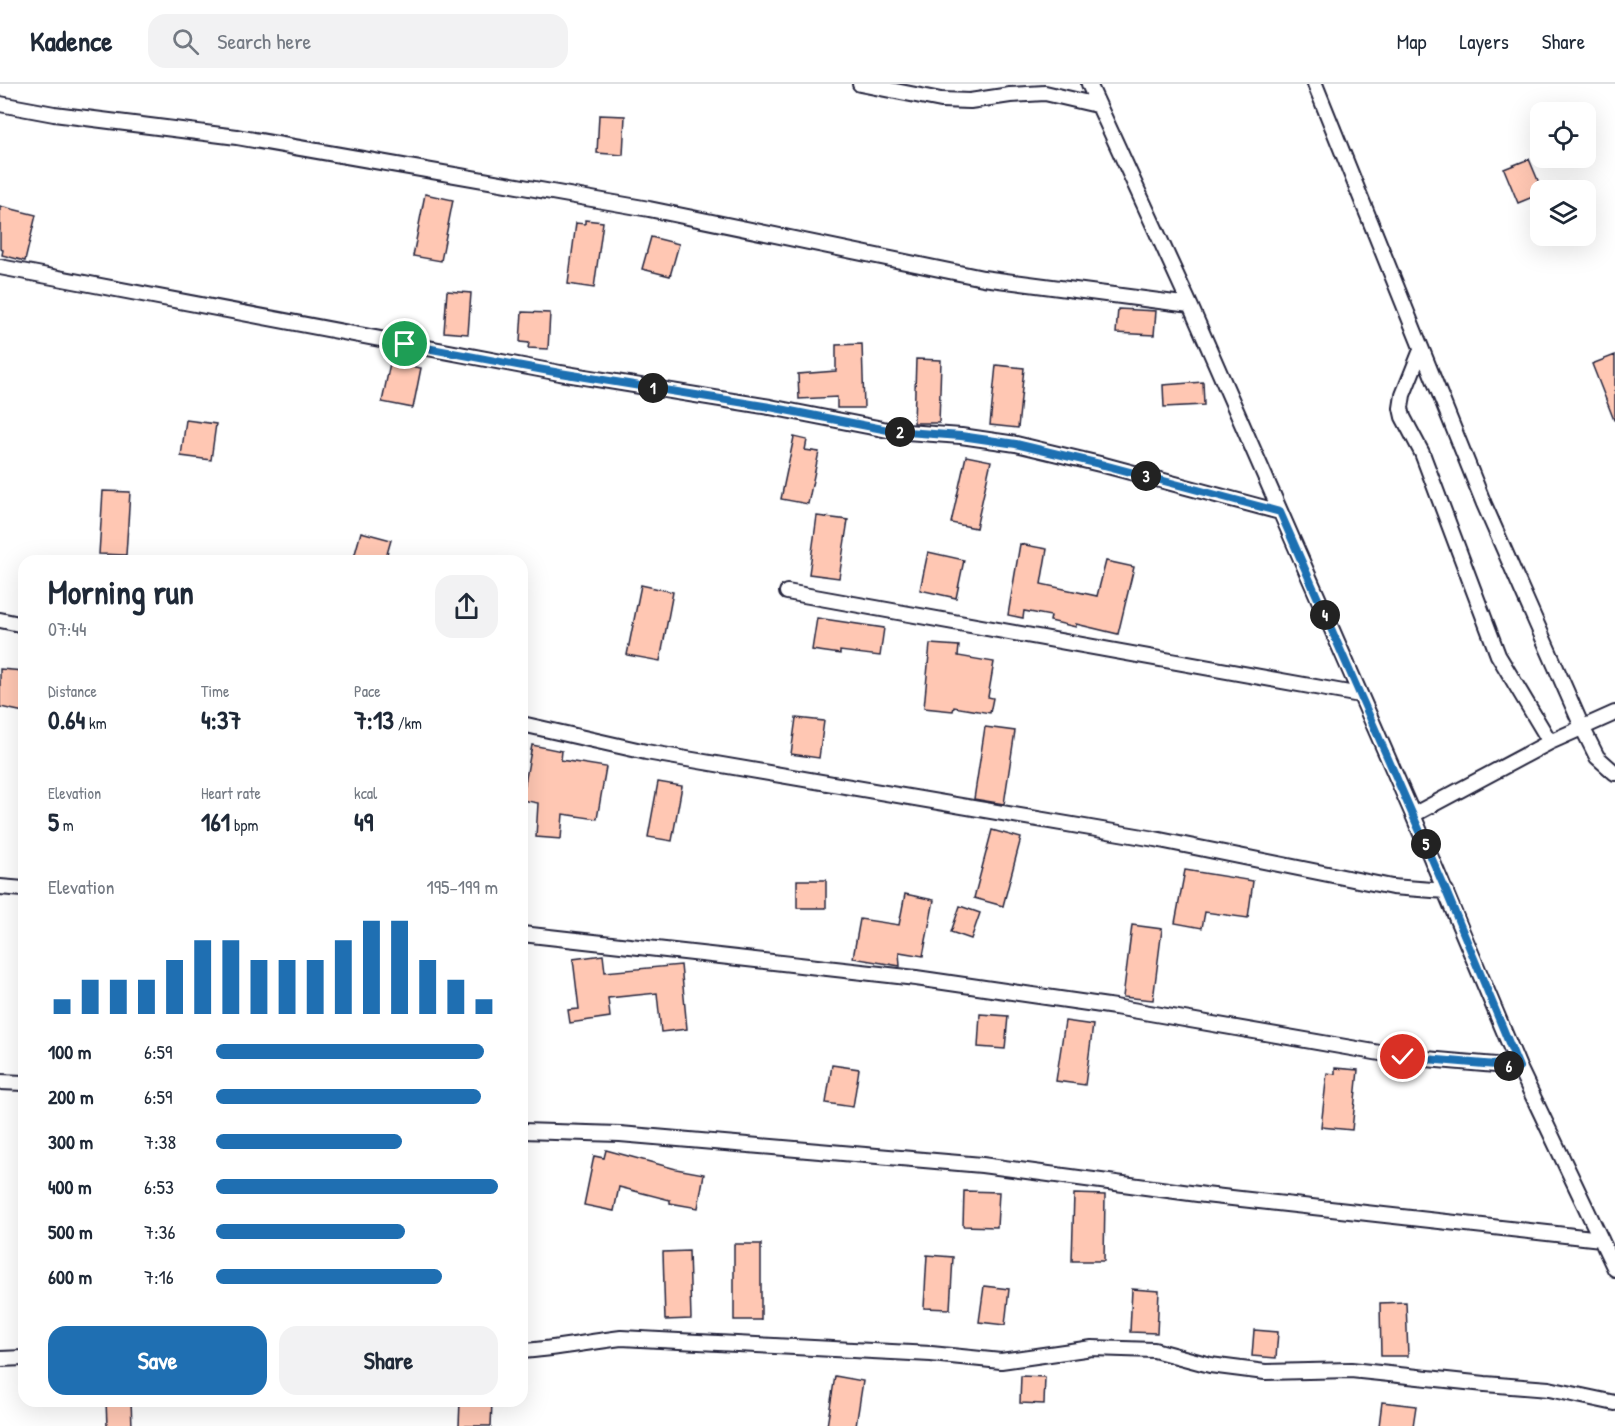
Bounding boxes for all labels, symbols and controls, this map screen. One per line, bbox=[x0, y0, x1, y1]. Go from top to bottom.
search box bbox=[148, 14, 568, 68]
text: Kadence bbox=[30, 22, 112, 60]
icon: search bbox=[169, 25, 202, 58]
text: Search here bbox=[217, 26, 311, 56]
text: Map bbox=[1397, 27, 1426, 56]
text: Layers bbox=[1459, 27, 1509, 56]
text: Share bbox=[1542, 27, 1585, 56]
map controls bbox=[1530, 102, 1596, 246]
button: locate bbox=[1530, 102, 1596, 168]
button: layers bbox=[1530, 180, 1596, 246]
pin bbox=[379, 318, 430, 369]
icon: arrive bbox=[388, 327, 421, 360]
pin: 1 bbox=[638, 373, 668, 403]
text: 1 bbox=[650, 377, 656, 399]
pin: 2 bbox=[885, 417, 915, 447]
text: 2 bbox=[896, 421, 904, 443]
pin: 3 bbox=[1131, 461, 1161, 491]
text: 3 bbox=[1142, 465, 1150, 487]
text: Morning run bbox=[48, 570, 194, 614]
button: share bbox=[435, 575, 498, 638]
pin: 4 bbox=[1310, 600, 1340, 630]
text: 4 bbox=[1322, 604, 1328, 626]
text: 07:44 bbox=[48, 615, 87, 642]
text: Distance bbox=[48, 680, 97, 702]
text: Time bbox=[201, 680, 229, 702]
text: Pace bbox=[354, 680, 381, 702]
text: 0.64 bbox=[48, 702, 85, 737]
text: 4:37 bbox=[201, 702, 241, 737]
text: 7:13 bbox=[354, 702, 394, 737]
text: km bbox=[85, 712, 107, 734]
text: /km bbox=[394, 712, 422, 734]
text: Elevation bbox=[48, 782, 101, 804]
text: Heart rate bbox=[201, 782, 261, 804]
text: kcal bbox=[354, 782, 377, 804]
text: 5 bbox=[48, 804, 59, 839]
text: 161 bbox=[201, 804, 230, 839]
text: 49 bbox=[354, 804, 373, 839]
text: m bbox=[59, 814, 74, 836]
text: bpm bbox=[230, 814, 258, 836]
pin: 5 bbox=[1411, 829, 1441, 859]
text: 5 bbox=[1423, 833, 1429, 855]
text: Elevation bbox=[48, 873, 114, 900]
text: 195–199 m bbox=[426, 873, 498, 900]
pin bbox=[1377, 1031, 1428, 1082]
text: 100 m bbox=[48, 1038, 91, 1065]
text: 6:59 bbox=[144, 1038, 172, 1065]
icon: check bbox=[1386, 1040, 1419, 1073]
pin: 6 bbox=[1494, 1051, 1524, 1081]
text: 6 bbox=[1506, 1055, 1512, 1077]
text: 200 m bbox=[48, 1083, 93, 1110]
text: 6:59 bbox=[144, 1083, 172, 1110]
text: 300 m bbox=[48, 1128, 93, 1155]
text: 7:38 bbox=[144, 1128, 176, 1155]
text: 400 m bbox=[48, 1173, 92, 1200]
text: 6:53 bbox=[144, 1173, 174, 1200]
text: 500 m bbox=[48, 1218, 93, 1245]
text: 7:36 bbox=[144, 1218, 175, 1245]
text: 600 m bbox=[48, 1263, 92, 1290]
text: 7:16 bbox=[144, 1263, 174, 1290]
button: Save bbox=[48, 1326, 267, 1395]
button: Share bbox=[279, 1326, 498, 1395]

